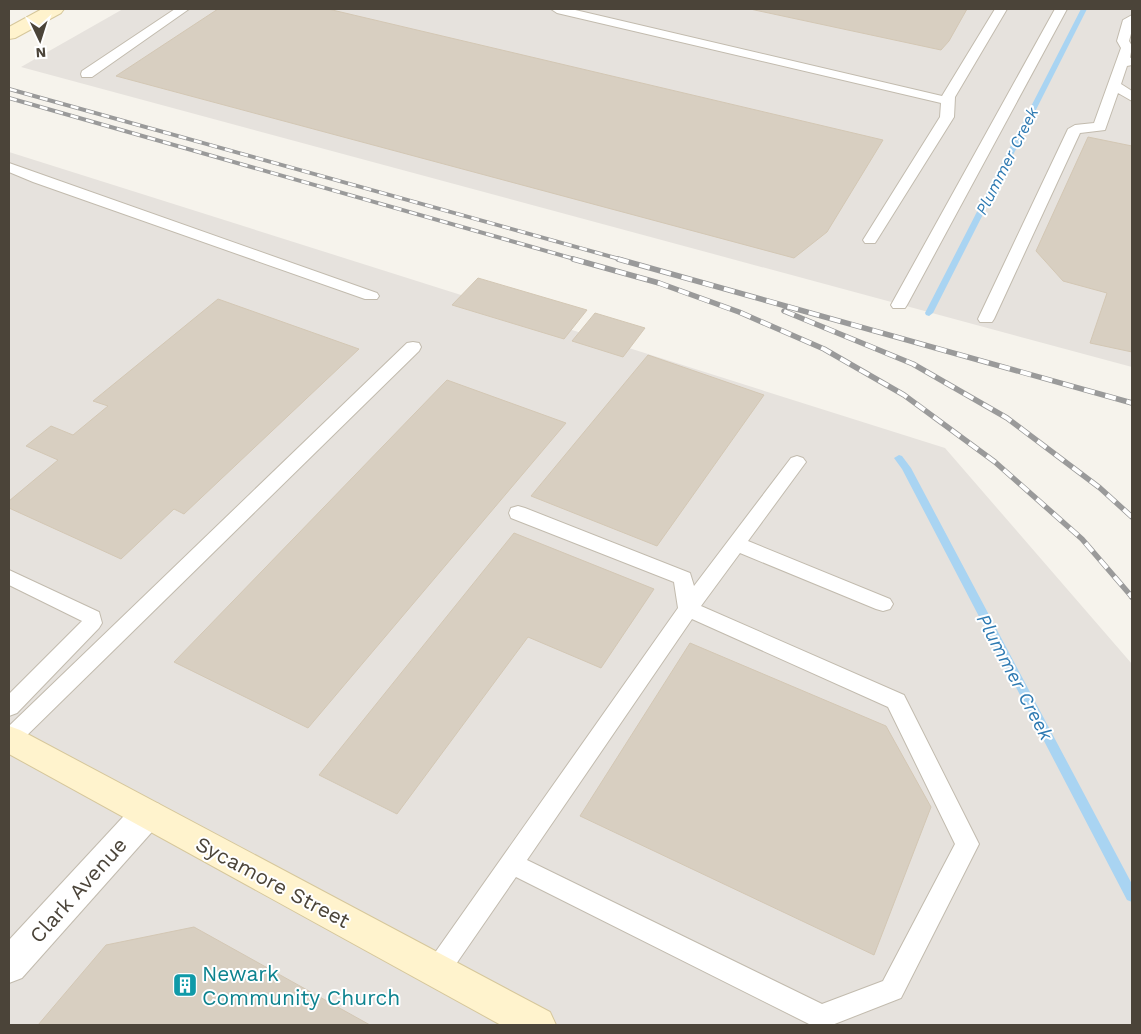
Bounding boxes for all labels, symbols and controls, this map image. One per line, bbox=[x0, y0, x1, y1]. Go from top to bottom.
north arrow bbox=[15, 15, 65, 65]
text: N bbox=[35, 45, 47, 61]
water label: Plummer Creek bbox=[972, 103, 1043, 218]
water label: Plummer Creek bbox=[972, 610, 1058, 745]
street label: Sycamore Street bbox=[192, 831, 354, 933]
street label: Clark Avenue bbox=[24, 832, 132, 948]
place label: Newark Community Church bbox=[202, 961, 400, 1010]
building icon: Newark Community Church bbox=[172, 972, 198, 998]

